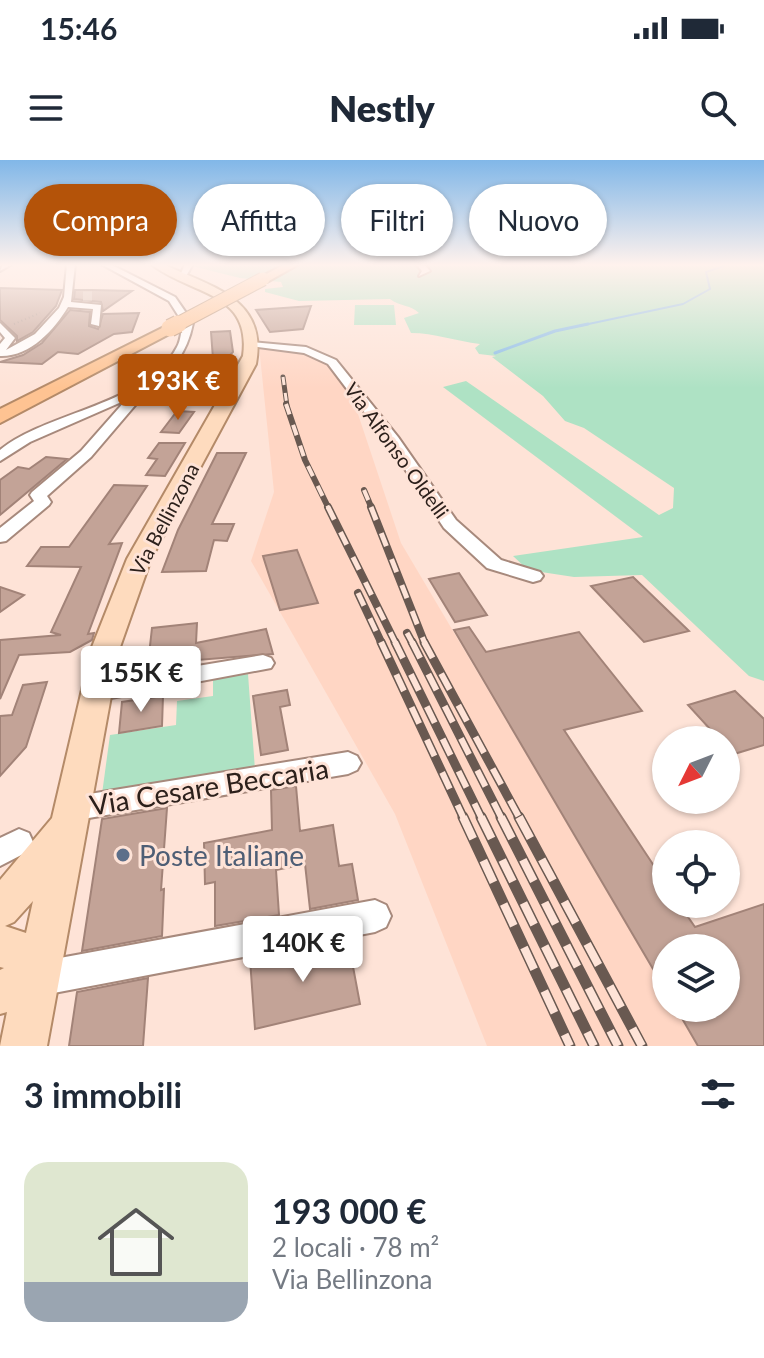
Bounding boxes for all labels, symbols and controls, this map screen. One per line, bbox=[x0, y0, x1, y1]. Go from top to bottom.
text: 15:46 bbox=[40, 10, 117, 46]
icon: menu bbox=[24, 86, 68, 130]
text: Nestly bbox=[329, 86, 435, 130]
icon: search bbox=[696, 86, 740, 130]
chip: Compra bbox=[24, 184, 177, 256]
chip: Affitta bbox=[193, 184, 325, 256]
chip: Filtri bbox=[341, 184, 453, 256]
chip: Nuovo bbox=[469, 184, 607, 256]
pin: 193K € bbox=[113, 354, 243, 422]
text: 193K € bbox=[136, 364, 220, 396]
street label: Via Alfonso Oldelli bbox=[340, 377, 454, 523]
street label: Via Bellinzona bbox=[124, 459, 204, 579]
pin: 155K € bbox=[76, 646, 206, 714]
text: 155K € bbox=[99, 656, 183, 688]
north arrow bbox=[652, 726, 740, 814]
map controls bbox=[652, 726, 740, 1022]
street label: Via Cesare Beccaria bbox=[87, 750, 331, 822]
button: locate bbox=[652, 830, 740, 918]
place label: Poste Italiane bbox=[139, 838, 304, 872]
marker: Poste Italiane bbox=[114, 846, 132, 864]
pin: 140K € bbox=[238, 916, 368, 984]
text: 140K € bbox=[261, 926, 345, 958]
button: layers bbox=[652, 934, 740, 1022]
icon: filters bbox=[696, 1072, 740, 1116]
text: 3 immobili bbox=[24, 1074, 182, 1115]
text: 193 000 € bbox=[272, 1190, 427, 1231]
icon: home bbox=[88, 1194, 184, 1290]
text: 2 locali · 78 m² bbox=[272, 1231, 439, 1263]
text: Via Bellinzona bbox=[272, 1263, 432, 1295]

